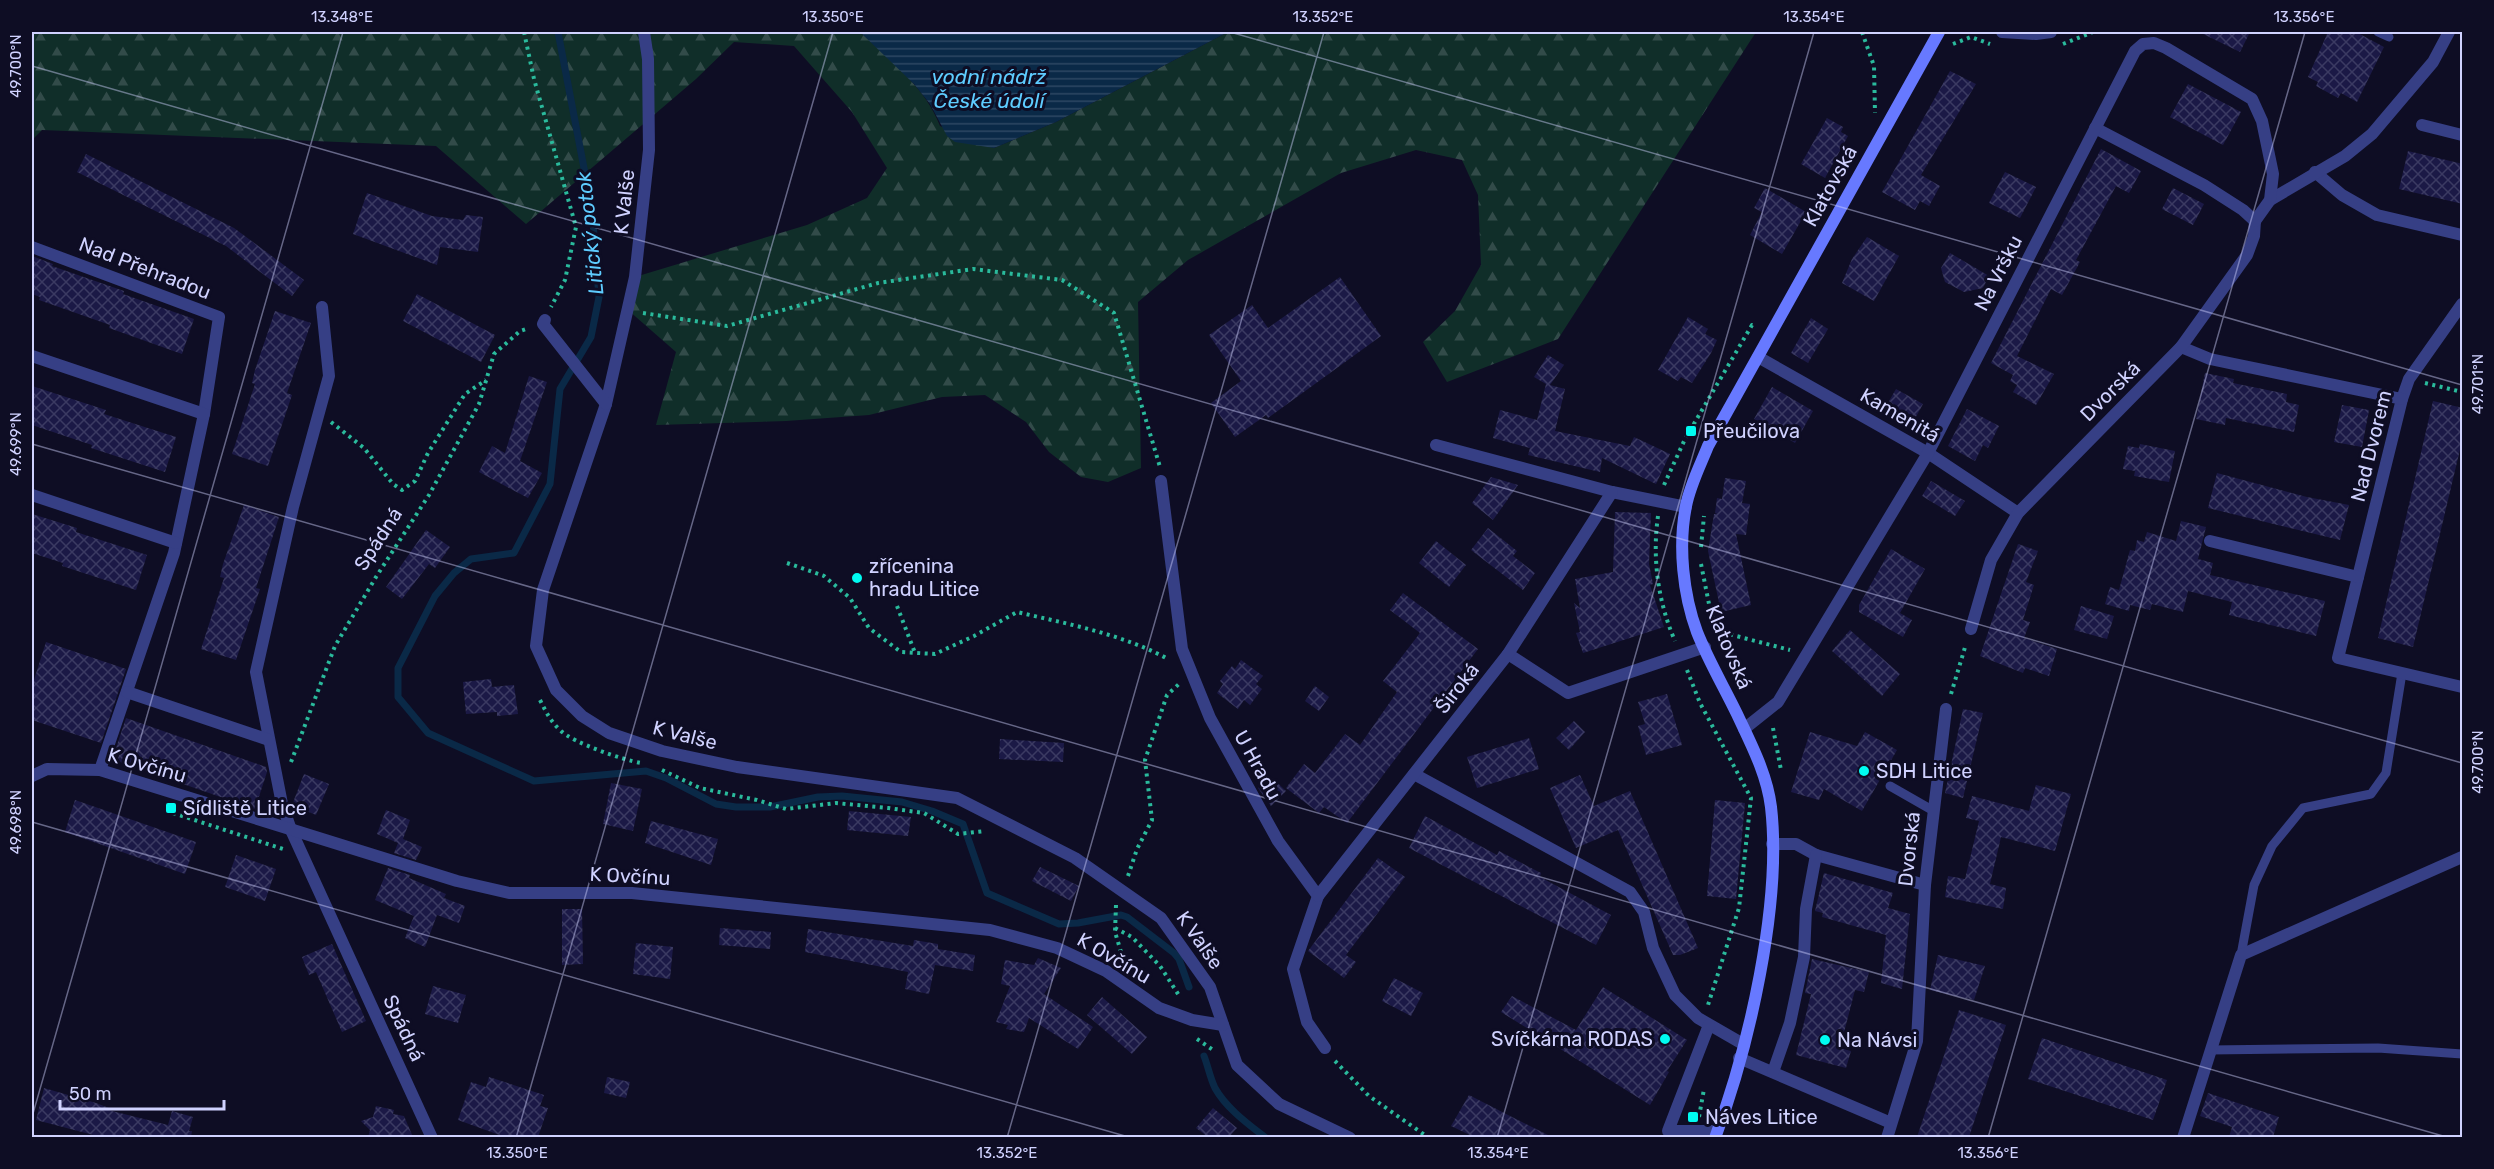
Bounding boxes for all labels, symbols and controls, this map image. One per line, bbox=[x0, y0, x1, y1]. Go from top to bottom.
text: 13.348°E bbox=[311, 8, 373, 26]
text: 13.350°E bbox=[802, 8, 864, 26]
text: 13.352°E bbox=[1293, 8, 1353, 26]
text: 13.354°E bbox=[1783, 8, 1845, 26]
text: 13.356°E bbox=[2273, 8, 2335, 26]
text: 49.700°N bbox=[7, 34, 25, 98]
water label: vodní nádrž České údolí bbox=[932, 64, 1047, 113]
street label: Klatovská bbox=[1798, 141, 1862, 231]
street label: K Valše bbox=[609, 168, 639, 236]
water label: Litický potok bbox=[570, 169, 608, 296]
street label: Na Vršku bbox=[1969, 231, 2027, 315]
street label: Nad Přehradou bbox=[76, 232, 214, 304]
text: 49.701°N bbox=[2469, 354, 2487, 414]
street label: Dvorská bbox=[2075, 356, 2145, 426]
street label: Kamenitá bbox=[1856, 383, 1944, 447]
street label: Nad Dvorem bbox=[2346, 388, 2396, 504]
text: 49.699°N bbox=[7, 412, 25, 476]
place label: Přeučilova bbox=[1703, 419, 1800, 443]
marker: Přeučilova bbox=[1684, 424, 1698, 438]
street label: Spádná bbox=[349, 503, 407, 575]
place label: zřícenina hradu Litice bbox=[869, 554, 980, 601]
marker: zřícenina hradu Litice bbox=[850, 571, 864, 585]
street label: Klatovská bbox=[1701, 601, 1757, 693]
street label: Široká bbox=[1430, 658, 1484, 718]
street label: K Valše bbox=[650, 715, 720, 755]
street label: U Hradu bbox=[1229, 726, 1287, 804]
text: 49.700°N bbox=[2469, 730, 2487, 794]
street label: K Ovčínu bbox=[105, 742, 189, 788]
place label: SDH Litice bbox=[1876, 759, 1972, 783]
marker: SDH Litice bbox=[1857, 764, 1871, 778]
text: 49.698°N bbox=[7, 790, 25, 854]
place label: Sídliště Litice bbox=[183, 796, 307, 820]
marker: Sídliště Litice bbox=[164, 801, 178, 815]
street label: Dvorská bbox=[1893, 810, 1925, 888]
street label: K Ovčínu bbox=[589, 862, 671, 890]
street label: K Valše bbox=[1171, 906, 1229, 974]
street label: K Ovčínu bbox=[1073, 927, 1155, 989]
street label: Spádná bbox=[378, 991, 430, 1065]
place label: Svíčkárna RODAS bbox=[1491, 1027, 1653, 1051]
place label: Na Návsi bbox=[1837, 1028, 1917, 1052]
marker: Svíčkárna RODAS bbox=[1658, 1032, 1672, 1046]
marker: Na Návsi bbox=[1818, 1033, 1832, 1047]
scale bar bbox=[60, 1073, 224, 1111]
text: 50 m bbox=[69, 1083, 112, 1105]
place label: Náves Litice bbox=[1705, 1105, 1818, 1129]
marker: Náves Litice bbox=[1686, 1110, 1700, 1124]
text: 13.350°E bbox=[486, 1144, 548, 1162]
text: 13.352°E bbox=[977, 1144, 1037, 1162]
text: 13.354°E bbox=[1467, 1144, 1529, 1162]
text: 13.356°E bbox=[1957, 1144, 2019, 1162]

